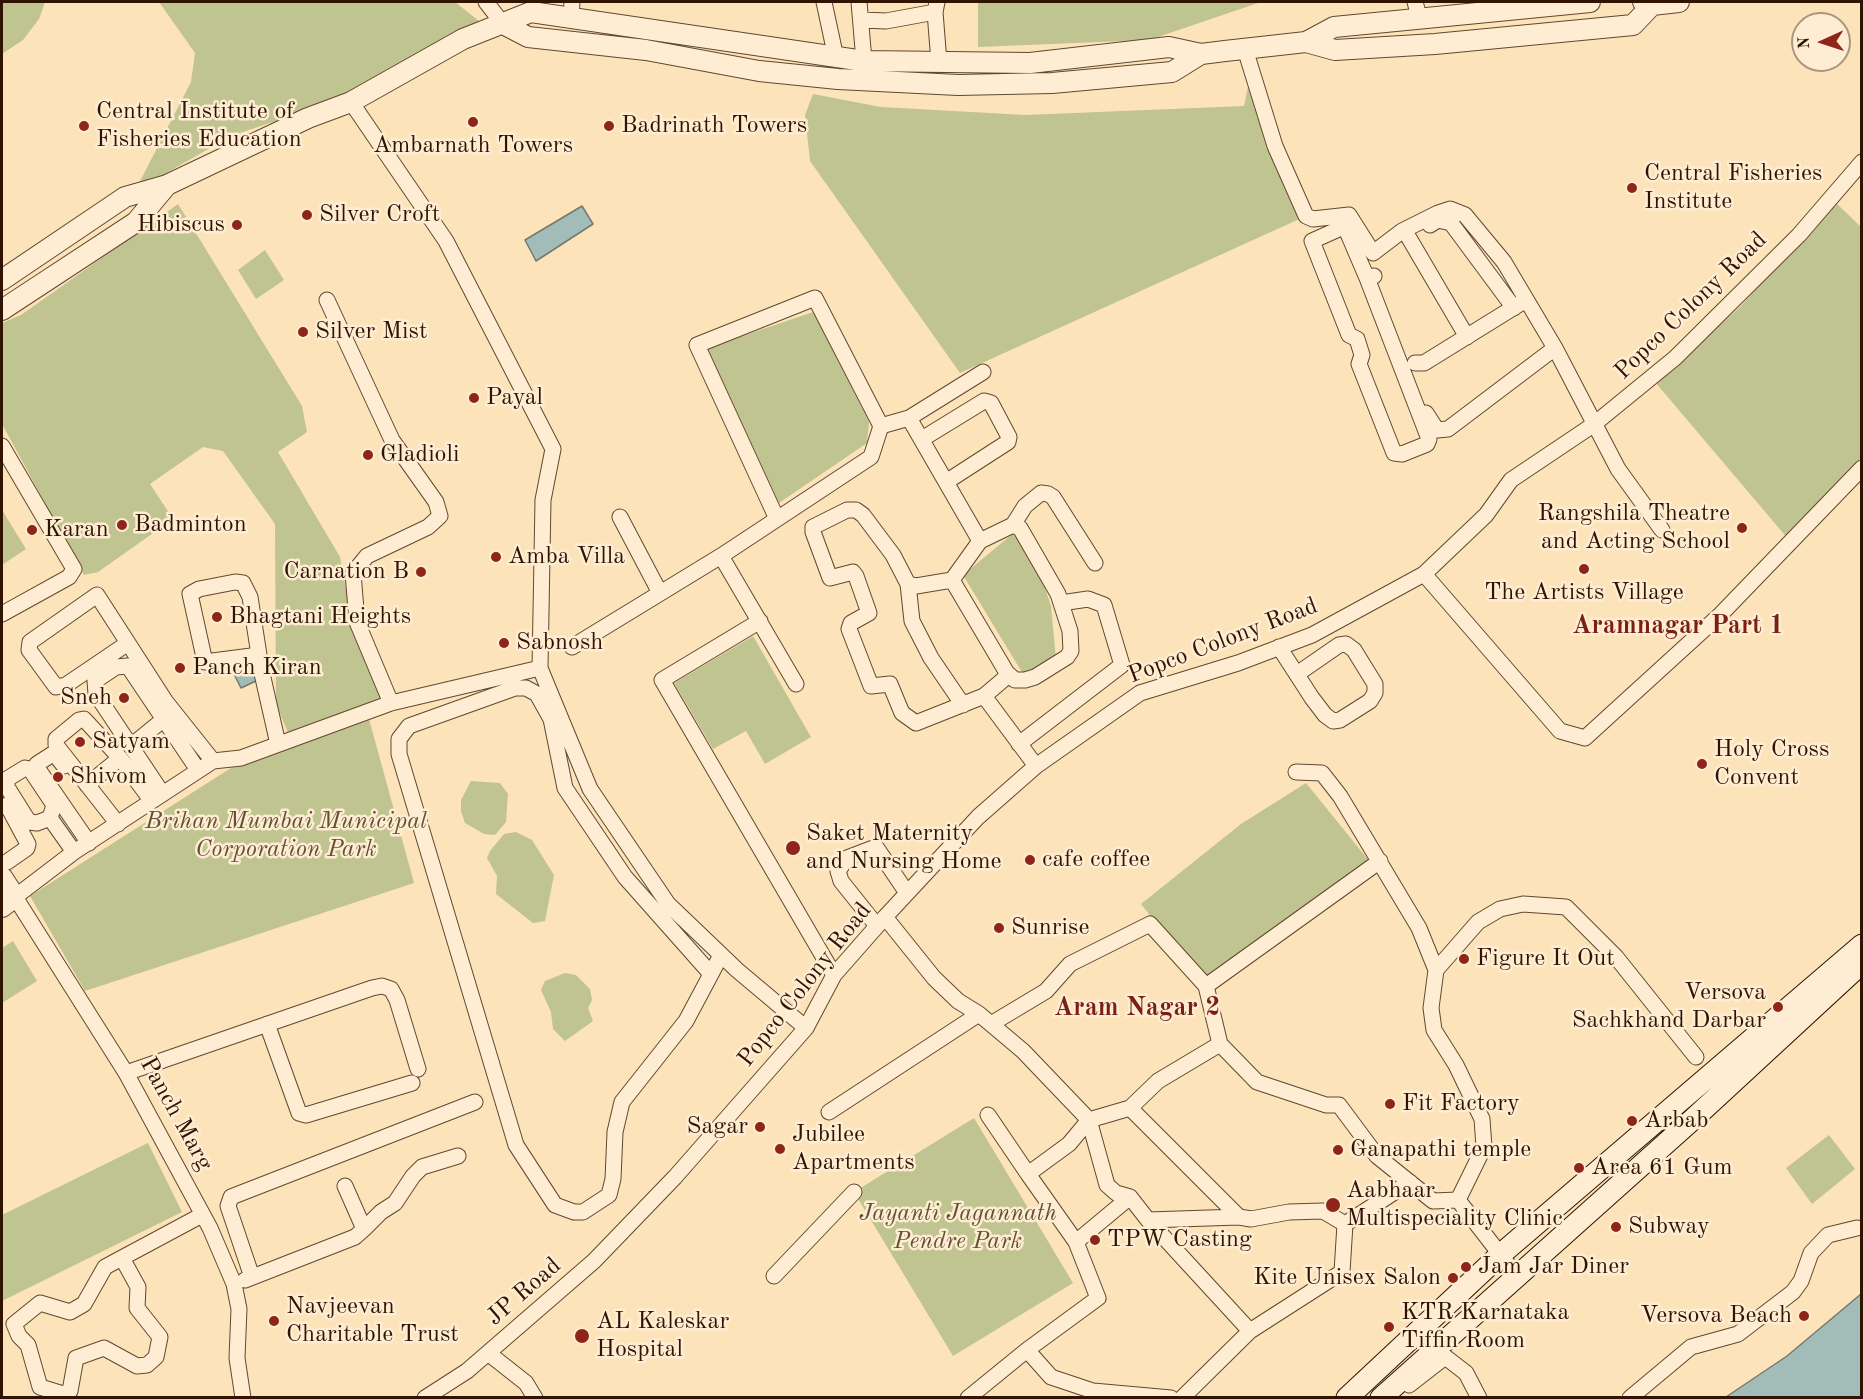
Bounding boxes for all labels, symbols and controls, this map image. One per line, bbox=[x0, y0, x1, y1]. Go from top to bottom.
north arrow bbox=[1791, 12, 1851, 72]
text: N bbox=[1797, 36, 1813, 49]
place label: Central Institute of Fisheries Education bbox=[96, 98, 302, 154]
place label: Badrinath Towers bbox=[621, 112, 807, 140]
marker: Ambarnath Towers bbox=[466, 115, 480, 129]
marker: Central Institute of Fisheries Education bbox=[77, 119, 91, 133]
marker: Badrinath Towers bbox=[602, 119, 616, 133]
place label: Ambarnath Towers bbox=[373, 132, 573, 160]
place label: Central Fisheries Institute bbox=[1644, 160, 1822, 216]
marker: Central Fisheries Institute bbox=[1625, 181, 1639, 195]
place label: Silver Croft bbox=[319, 201, 440, 229]
marker: Silver Croft bbox=[300, 208, 314, 222]
place label: Hibiscus bbox=[137, 211, 225, 239]
marker: Hibiscus bbox=[230, 218, 244, 232]
street label: Popco Colony Road bbox=[1609, 226, 1773, 386]
place label: Silver Mist bbox=[315, 318, 427, 346]
marker: Silver Mist bbox=[296, 325, 310, 339]
place label: Payal bbox=[486, 384, 543, 412]
marker: Payal bbox=[467, 391, 481, 405]
place label: Gladioli bbox=[380, 441, 459, 469]
marker: Gladioli bbox=[361, 448, 375, 462]
place label: Rangshila Theatre and Acting School bbox=[1538, 500, 1730, 556]
place label: Badminton bbox=[134, 511, 247, 539]
place label: Karan bbox=[44, 516, 109, 544]
marker: Badminton bbox=[115, 518, 129, 532]
marker: Rangshila Theatre and Acting School bbox=[1735, 521, 1749, 535]
marker: Karan bbox=[25, 523, 39, 537]
place label: Amba Villa bbox=[508, 543, 625, 571]
marker: Amba Villa bbox=[489, 550, 503, 564]
place label: Carnation B bbox=[283, 558, 409, 586]
marker: The Artists Village bbox=[1577, 562, 1591, 576]
marker: Carnation B bbox=[414, 565, 428, 579]
place label: The Artists Village bbox=[1484, 579, 1684, 607]
street label: Popco Colony Road bbox=[1124, 592, 1322, 690]
place label: Bhagtani Heights bbox=[229, 603, 411, 631]
marker: Bhagtani Heights bbox=[210, 610, 224, 624]
district label: Aramnagar Part 1 bbox=[1572, 610, 1784, 642]
place label: Sabnosh bbox=[516, 629, 603, 657]
marker: Sabnosh bbox=[497, 636, 511, 650]
place label: Panch Kiran bbox=[192, 654, 322, 682]
marker: Panch Kiran bbox=[173, 661, 187, 675]
place label: Sneh bbox=[60, 684, 112, 712]
marker: Sneh bbox=[117, 691, 131, 705]
place label: Satyam bbox=[92, 728, 170, 756]
marker: Satyam bbox=[73, 735, 87, 749]
place label: Holy Cross Convent bbox=[1714, 736, 1829, 792]
marker: Holy Cross Convent bbox=[1695, 757, 1709, 771]
place label: Shivom bbox=[70, 763, 147, 791]
marker: Shivom bbox=[51, 770, 65, 784]
park label: Brihan Mumbai Municipal Corporation Park bbox=[145, 808, 427, 864]
place label: Saket Maternity and Nursing Home bbox=[806, 820, 1002, 876]
marker: Saket Maternity and Nursing Home bbox=[784, 839, 802, 857]
place label: cafe coffee bbox=[1042, 846, 1150, 874]
marker: cafe coffee bbox=[1023, 853, 1037, 867]
street label: Popco Colony Road bbox=[732, 897, 878, 1073]
place label: Sunrise bbox=[1011, 914, 1089, 942]
marker: Sunrise bbox=[992, 921, 1006, 935]
place label: Figure It Out bbox=[1476, 945, 1615, 973]
marker: Figure It Out bbox=[1457, 952, 1471, 966]
place label: Versova Sachkhand Darbar bbox=[1572, 979, 1766, 1035]
district label: Aram Nagar 2 bbox=[1054, 992, 1220, 1024]
marker: Versova Sachkhand Darbar bbox=[1771, 1000, 1785, 1014]
street label: Panch Marg bbox=[133, 1052, 219, 1176]
place label: Fit Factory bbox=[1402, 1090, 1520, 1118]
marker: Fit Factory bbox=[1383, 1097, 1397, 1111]
place label: Arbab bbox=[1644, 1107, 1709, 1135]
place label: Sagar bbox=[687, 1113, 748, 1141]
marker: Arbab bbox=[1625, 1114, 1639, 1128]
marker: Sagar bbox=[753, 1120, 767, 1134]
place label: Jubilee Apartments bbox=[792, 1121, 915, 1177]
place label: Ganapathi temple bbox=[1350, 1136, 1531, 1164]
marker: Jubilee Apartments bbox=[773, 1142, 787, 1156]
marker: Ganapathi temple bbox=[1331, 1143, 1345, 1157]
place label: Area 61 Gum bbox=[1591, 1154, 1733, 1182]
marker: Area 61 Gum bbox=[1572, 1161, 1586, 1175]
place label: Aabhaar Multispeciality Clinic bbox=[1346, 1177, 1563, 1233]
marker: Aabhaar Multispeciality Clinic bbox=[1324, 1196, 1342, 1214]
park label: Jayanti Jagannath Pendre Park bbox=[859, 1200, 1057, 1256]
place label: Subway bbox=[1628, 1213, 1710, 1241]
marker: Subway bbox=[1609, 1220, 1623, 1234]
place label: TPW Casting bbox=[1107, 1226, 1252, 1254]
marker: TPW Casting bbox=[1088, 1233, 1102, 1247]
street label: JP Road bbox=[481, 1252, 567, 1332]
place label: Jam Jar Diner bbox=[1478, 1253, 1629, 1281]
marker: Jam Jar Diner bbox=[1459, 1260, 1473, 1274]
place label: Kite Unisex Salon bbox=[1253, 1264, 1441, 1292]
marker: Kite Unisex Salon bbox=[1446, 1271, 1460, 1285]
place label: Navjeevan Charitable Trust bbox=[286, 1293, 459, 1349]
place label: KTR Karnataka Tiffin Room bbox=[1401, 1299, 1569, 1355]
place label: Versova Beach bbox=[1640, 1302, 1792, 1330]
place label: AL Kaleskar Hospital bbox=[596, 1308, 729, 1364]
marker: Versova Beach bbox=[1797, 1309, 1811, 1323]
marker: Navjeevan Charitable Trust bbox=[267, 1314, 281, 1328]
marker: KTR Karnataka Tiffin Room bbox=[1382, 1320, 1396, 1334]
marker: AL Kaleskar Hospital bbox=[573, 1327, 591, 1345]

